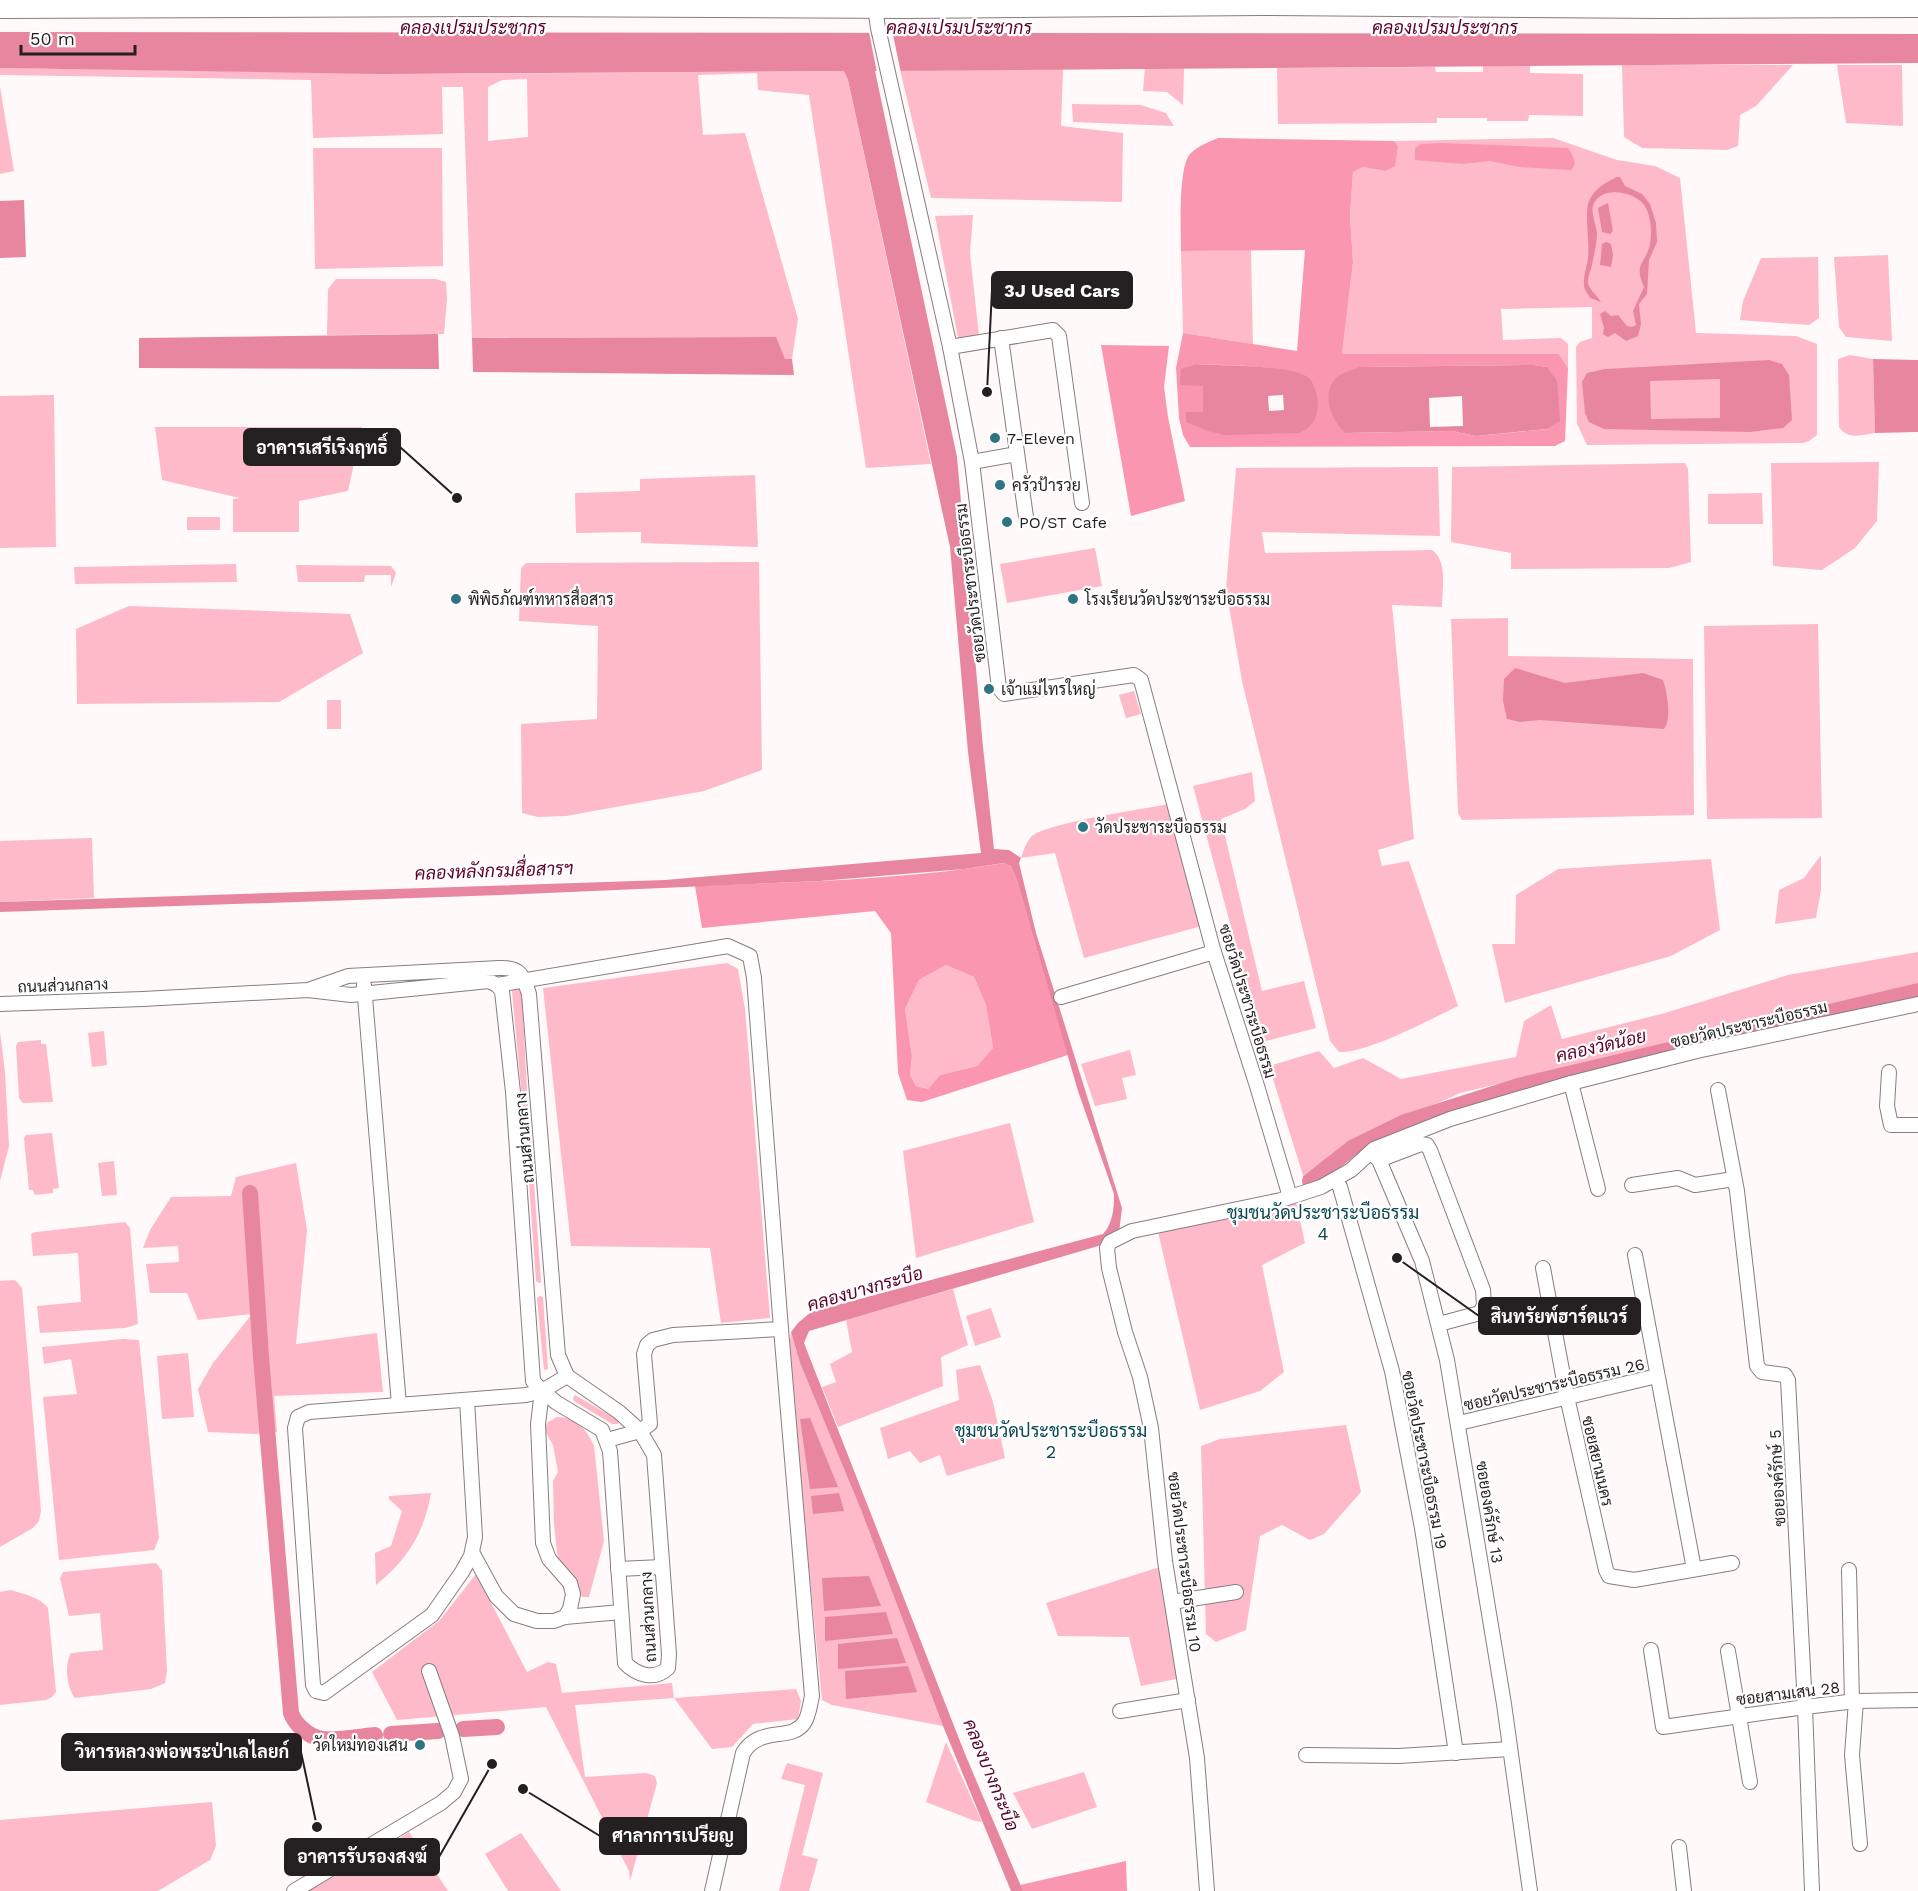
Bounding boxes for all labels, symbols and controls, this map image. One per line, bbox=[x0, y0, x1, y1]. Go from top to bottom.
water label: คลองเปรมประชากร bbox=[400, 17, 547, 38]
water label: คลองเปรมประชากร bbox=[886, 17, 1033, 38]
water label: คลองเปรมประชากร bbox=[1372, 17, 1519, 38]
scale bar bbox=[21, 18, 135, 56]
text: 50 m bbox=[30, 28, 75, 49]
callout: 3J Used Cars bbox=[992, 272, 1132, 308]
text: 3J Used Cars bbox=[1004, 280, 1120, 301]
callout: อาคารเสรีเริงฤทธิ์ bbox=[244, 429, 400, 465]
place label: 7-Eleven bbox=[1007, 429, 1075, 448]
marker: 7-Eleven bbox=[988, 431, 1002, 445]
text: อาคารเสรีเริงฤทธิ์ bbox=[256, 432, 388, 459]
place label: ครัวป้ารวย bbox=[1012, 475, 1081, 495]
marker: ครัวป้ารวย bbox=[993, 478, 1007, 492]
street label: ซอยวัดประชาระบือธรรม bbox=[950, 502, 990, 664]
place label: PO/ST Cafe bbox=[1019, 513, 1107, 532]
marker: PO/ST Cafe bbox=[1000, 515, 1014, 529]
place label: พิพิธภัณฑ์ทหารสื่อสาร bbox=[468, 585, 614, 609]
place label: โรงเรียนวัดประชาระบือธรรม bbox=[1084, 588, 1270, 609]
marker: พิพิธภัณฑ์ทหารสื่อสาร bbox=[449, 592, 463, 606]
marker: โรงเรียนวัดประชาระบือธรรม bbox=[1066, 592, 1080, 606]
place label: เจ้าแม่ไทรใหญ่ bbox=[1001, 678, 1096, 699]
marker: เจ้าแม่ไทรใหญ่ bbox=[982, 682, 996, 696]
place label: วัดประชาระบือธรรม bbox=[1095, 817, 1227, 837]
marker: วัดประชาระบือธรรม bbox=[1076, 820, 1090, 834]
water label: คลองหลังกรมสื่อสารฯ bbox=[414, 852, 574, 884]
street label: ซอยวัดประชาระบือธรรม bbox=[1215, 921, 1281, 1081]
street label: ถนนส่วนกลาง bbox=[17, 973, 109, 997]
street label: ซอยวัดประชาระบือธรรม bbox=[1669, 996, 1829, 1052]
water label: คลองวัดน้อย bbox=[1553, 1024, 1648, 1066]
street label: ถนนส่วนกลาง bbox=[510, 1092, 538, 1184]
district label: ชุมชนวัดประชาระบือธรรม 4 bbox=[1227, 1201, 1419, 1244]
water label: คลองบางกระบือ bbox=[804, 1260, 925, 1315]
callout: สินทรัยพ์ฮาร์ดแวร์ bbox=[1479, 1298, 1640, 1334]
text: สินทรัยพ์ฮาร์ดแวร์ bbox=[1491, 1304, 1629, 1327]
street label: ซอยวัดประชาระบือธรรม 26 bbox=[1462, 1353, 1646, 1415]
street label: ซอยวัดประชาระบือธรรม 19 bbox=[1398, 1369, 1452, 1551]
street label: ซอยสยามนคร bbox=[1578, 1414, 1617, 1508]
district label: ชุมชนวัดประชาระบือธรรม 2 bbox=[955, 1419, 1147, 1462]
street label: ซอยองค์รักษ์ 5 bbox=[1762, 1429, 1790, 1527]
street label: ซอยองค์รักษ์ 13 bbox=[1472, 1459, 1510, 1565]
street label: ซอยวัดประชาระบือธรรม 10 bbox=[1164, 1471, 1206, 1653]
street label: ถนนส่วนกลาง bbox=[636, 1571, 660, 1663]
street label: ซอยสามเสน 28 bbox=[1735, 1678, 1841, 1709]
water label: คลองบางกระบือ bbox=[959, 1715, 1025, 1834]
callout: วิหารหลวงพ่อพระป่าเลไลยก์ bbox=[62, 1734, 301, 1770]
place label: วัดใหม่ทองเสน bbox=[313, 1734, 408, 1755]
marker: วัดใหม่ทองเสน bbox=[413, 1738, 427, 1752]
text: วิหารหลวงพ่อพระป่าเลไลยก์ bbox=[74, 1739, 290, 1762]
callout: ศาลาการเปรียญ bbox=[600, 1818, 746, 1854]
text: ศาลาการเปรียญ bbox=[612, 1823, 734, 1847]
callout: อาคารรับรองสงฆ์ bbox=[285, 1839, 439, 1875]
text: อาคารรับรองสงฆ์ bbox=[297, 1844, 428, 1867]

